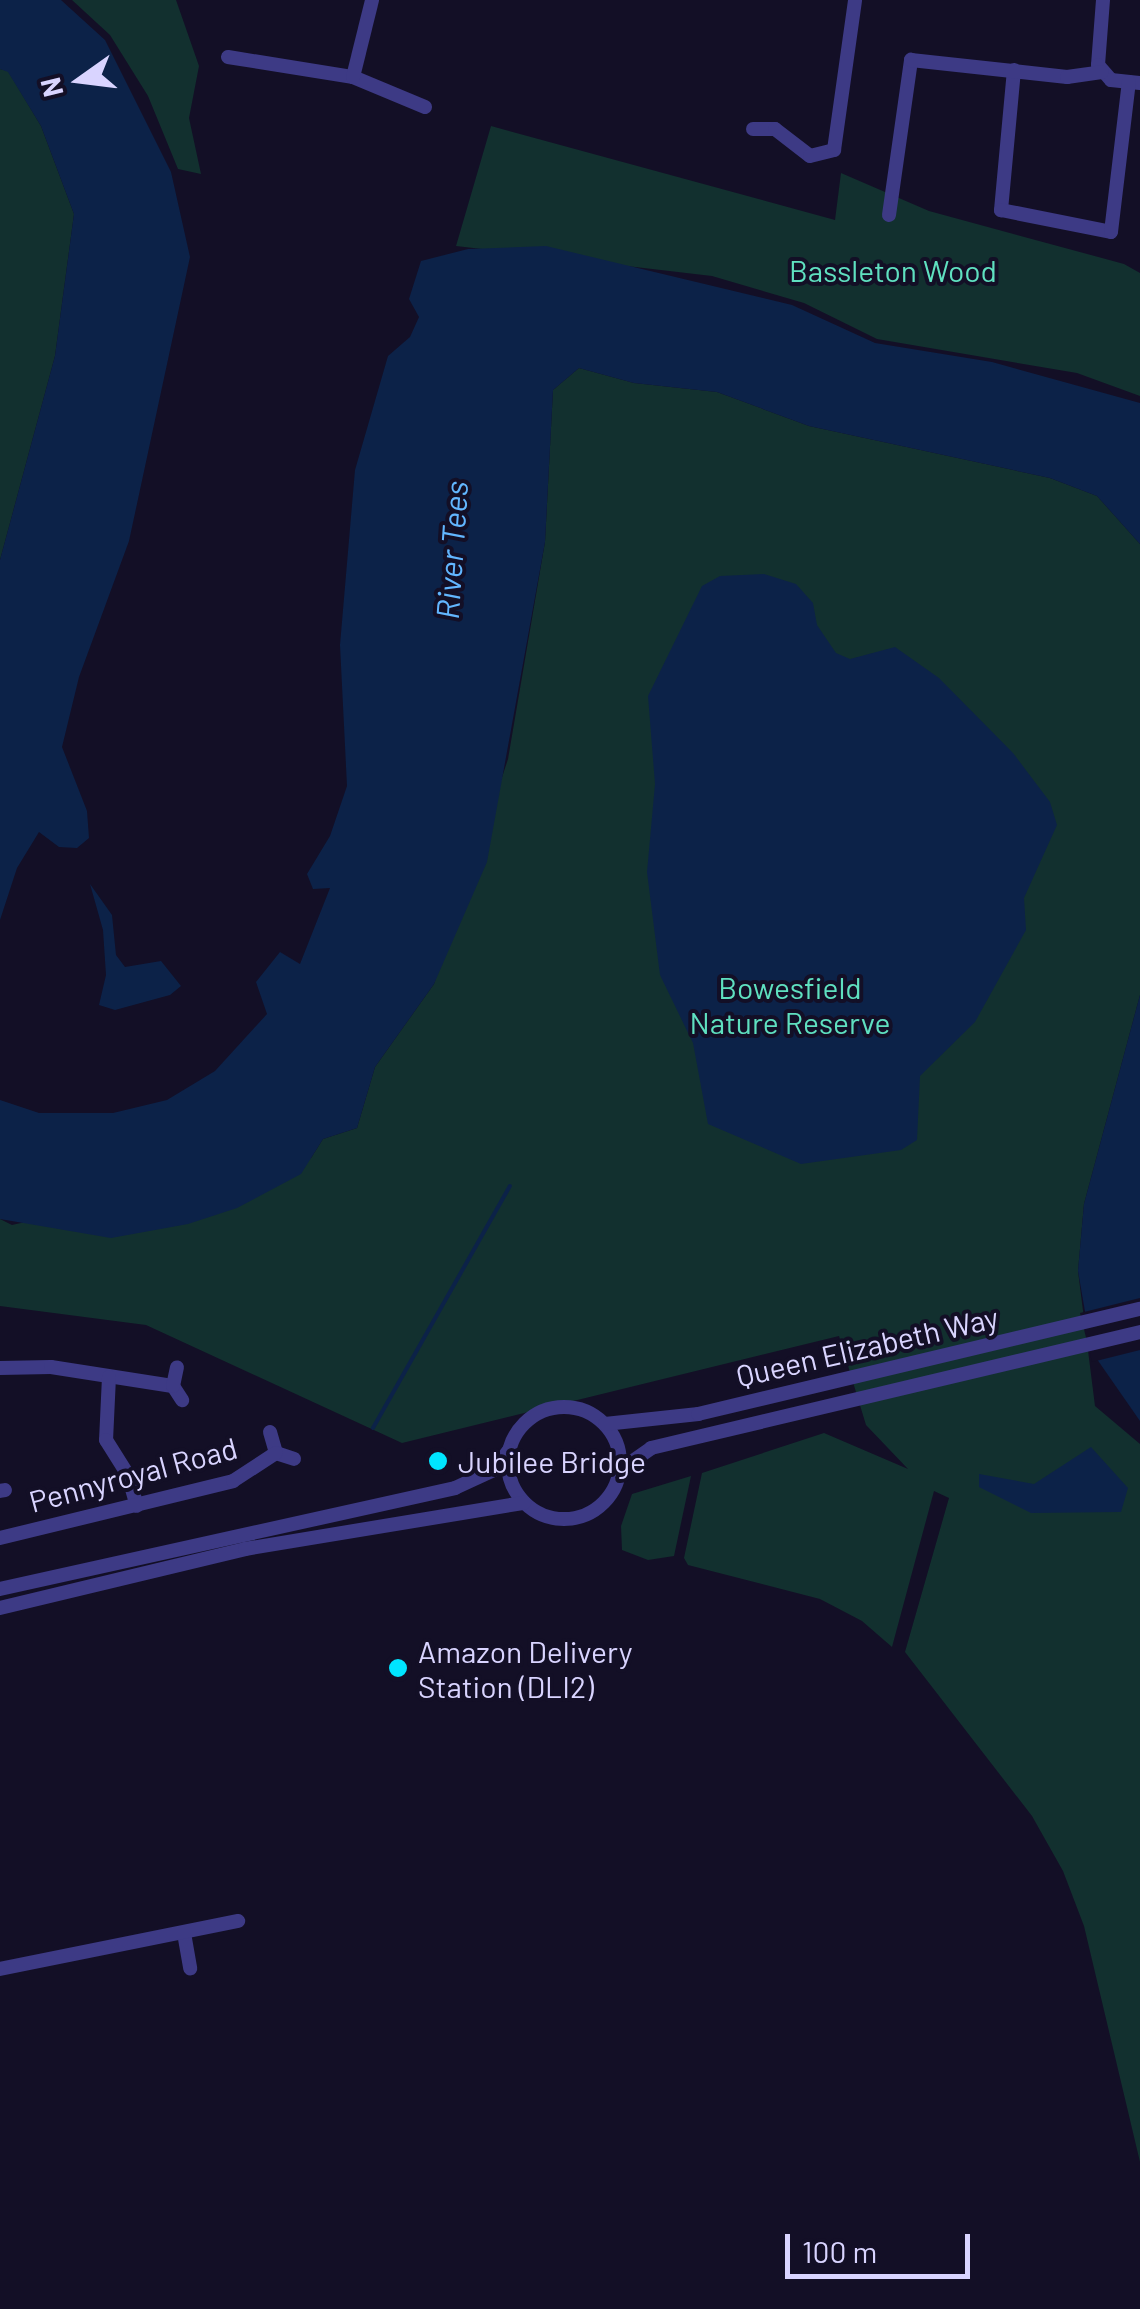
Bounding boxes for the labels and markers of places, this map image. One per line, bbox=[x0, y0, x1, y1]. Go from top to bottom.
place label: Jubilee Bridge bbox=[458, 1443, 646, 1479]
marker: Jubilee Bridge bbox=[427, 1450, 449, 1472]
place label: Amazon Delivery Station (DLI2) bbox=[418, 1633, 633, 1704]
marker: Amazon Delivery Station (DLI2) bbox=[387, 1657, 409, 1679]

